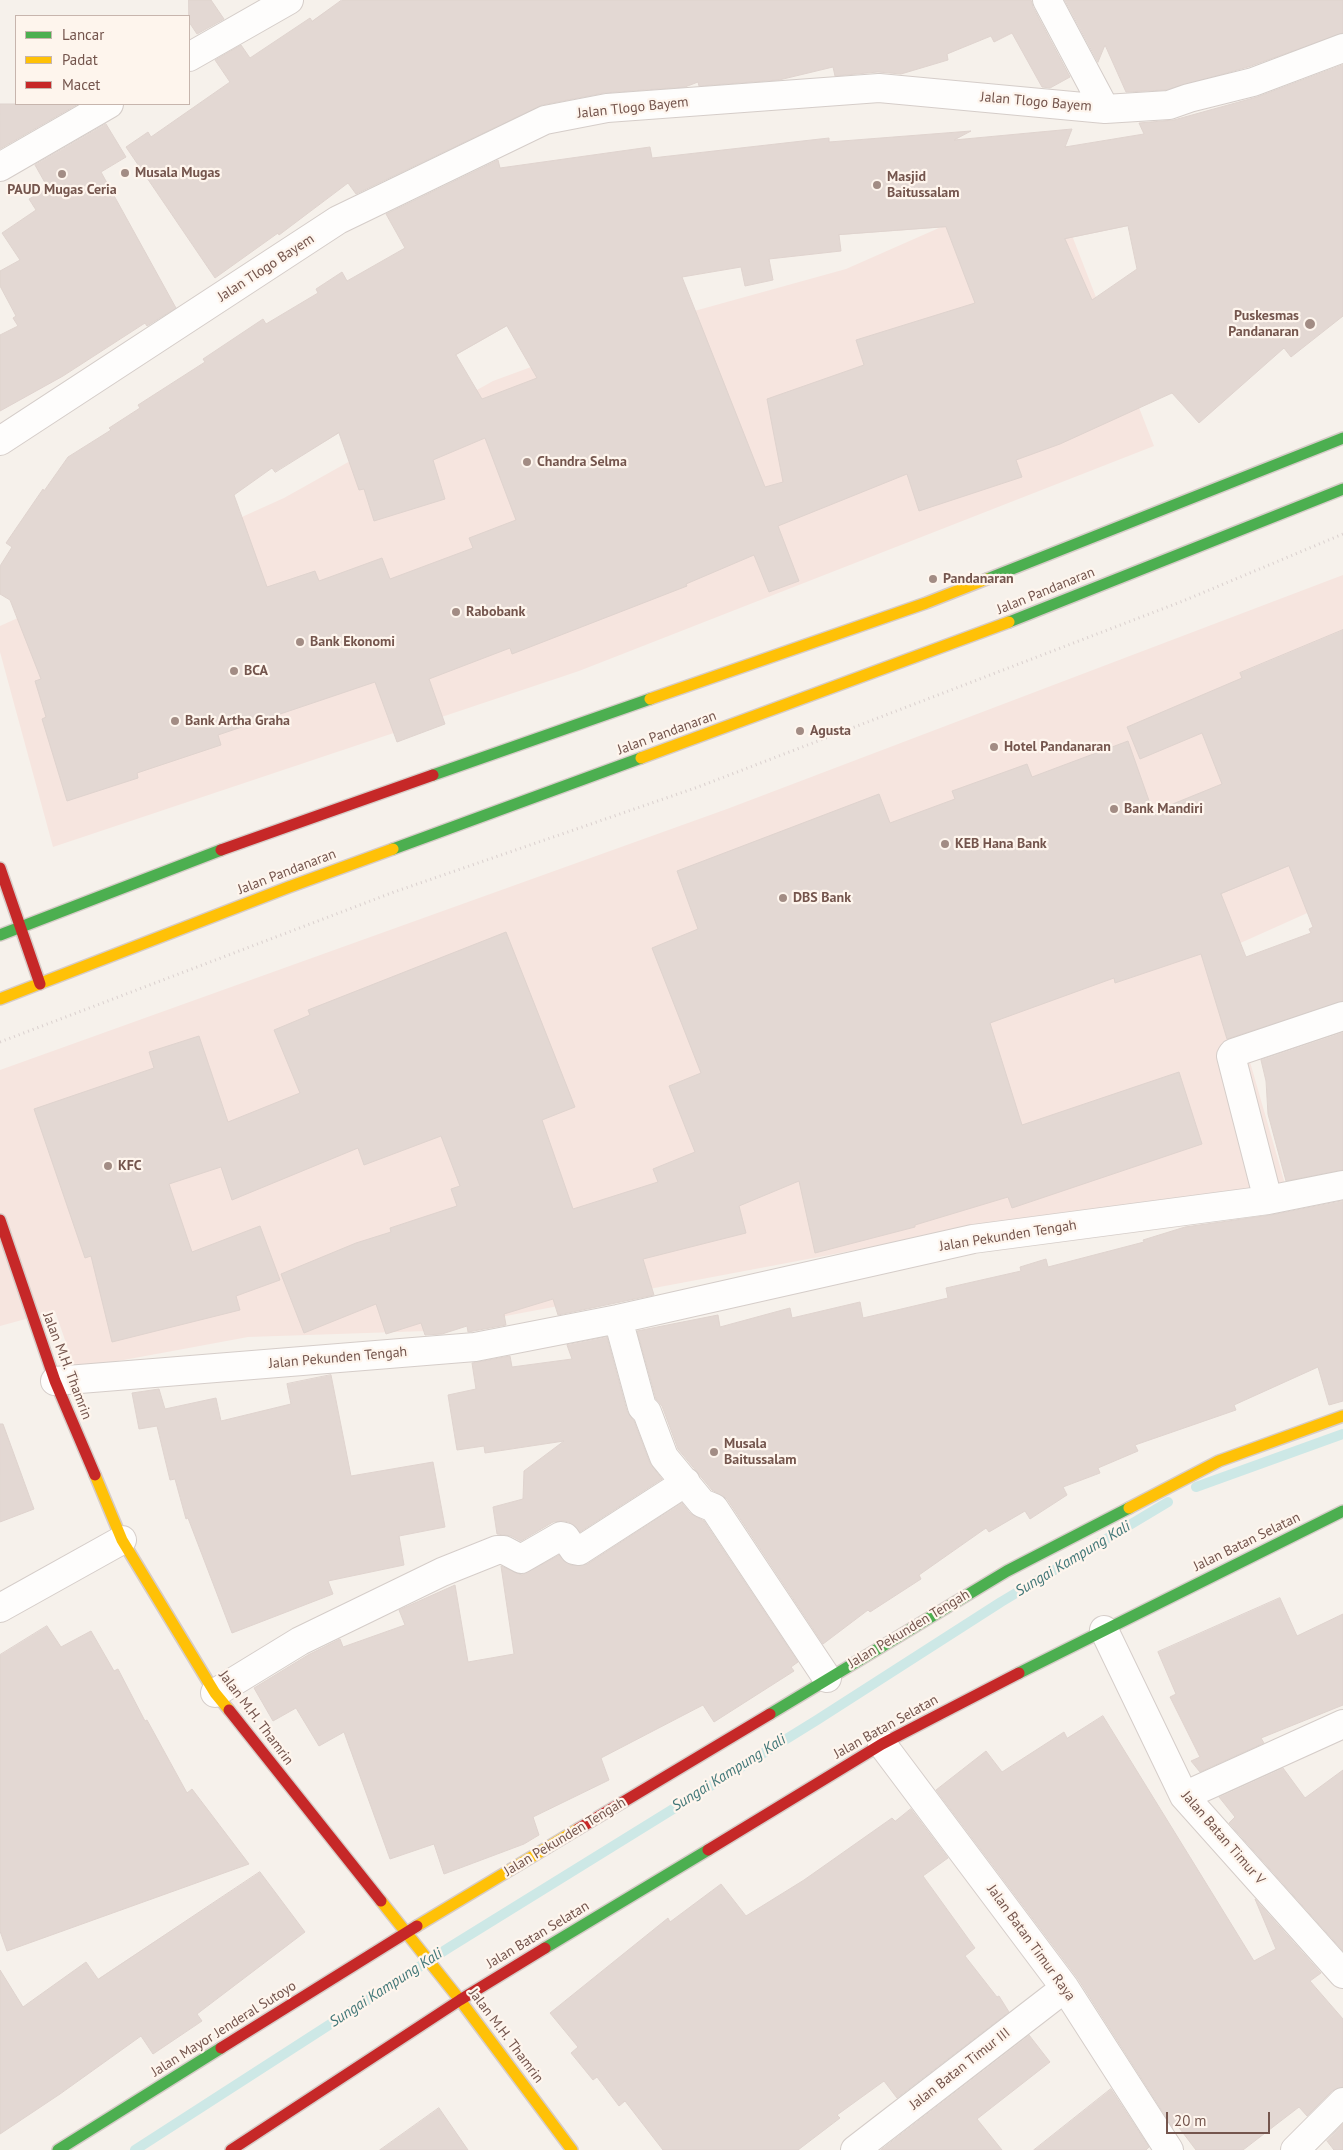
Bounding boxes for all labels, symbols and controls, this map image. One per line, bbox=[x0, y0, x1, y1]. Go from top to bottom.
legend bbox=[15, 15, 190, 105]
text: Lancar bbox=[62, 25, 104, 44]
text: Padat bbox=[62, 50, 98, 69]
text: Macet bbox=[62, 75, 100, 94]
street label: Jalan Tlogo Bayem bbox=[980, 89, 1092, 115]
street label: Jalan Tlogo Bayem bbox=[577, 94, 689, 122]
place label: Musala Mugas bbox=[135, 165, 220, 181]
marker: Musala Mugas bbox=[119, 167, 131, 179]
marker: PAUD Mugas Ceria bbox=[56, 168, 68, 180]
place label: Masjid Baitussalam bbox=[887, 169, 959, 202]
marker: Masjid Baitussalam bbox=[871, 179, 883, 191]
place label: PAUD Mugas Ceria bbox=[7, 182, 117, 198]
street label: Jalan Tlogo Bayem bbox=[215, 231, 317, 305]
place label: Puskesmas Pandanaran bbox=[1228, 308, 1299, 341]
marker: Puskesmas Pandanaran bbox=[1303, 317, 1317, 331]
place label: Chandra Selma bbox=[537, 454, 627, 470]
marker: Chandra Selma bbox=[521, 456, 533, 468]
street label: Jalan Pandanaran bbox=[995, 564, 1097, 618]
place label: Pandanaran bbox=[943, 571, 1014, 587]
marker: Pandanaran bbox=[927, 573, 939, 585]
place label: Rabobank bbox=[466, 604, 525, 620]
marker: Rabobank bbox=[450, 606, 462, 618]
place label: Bank Ekonomi bbox=[310, 634, 395, 650]
marker: Bank Ekonomi bbox=[294, 636, 306, 648]
place label: BCA bbox=[244, 663, 268, 679]
marker: BCA bbox=[228, 665, 240, 677]
street label: Jalan Pandanaran bbox=[615, 707, 719, 759]
place label: Bank Artha Graha bbox=[185, 713, 290, 729]
marker: Bank Artha Graha bbox=[169, 715, 181, 727]
place label: Agusta bbox=[810, 723, 851, 739]
marker: Agusta bbox=[794, 725, 806, 737]
place label: Hotel Pandanaran bbox=[1004, 739, 1111, 755]
marker: Hotel Pandanaran bbox=[988, 741, 1000, 753]
place label: Bank Mandiri bbox=[1124, 801, 1203, 817]
marker: Bank Mandiri bbox=[1108, 803, 1120, 815]
place label: KEB Hana Bank bbox=[955, 836, 1047, 852]
marker: KEB Hana Bank bbox=[939, 838, 951, 850]
street label: Jalan Pandanaran bbox=[236, 846, 338, 898]
place label: DBS Bank bbox=[793, 890, 851, 906]
marker: DBS Bank bbox=[777, 892, 789, 904]
place label: KFC bbox=[118, 1158, 142, 1174]
marker: KFC bbox=[102, 1160, 114, 1172]
street label: Jalan Pekunden Tengah bbox=[938, 1217, 1078, 1255]
street label: Jalan M.H. Thamrin bbox=[39, 1310, 95, 1422]
street label: Jalan Pekunden Tengah bbox=[268, 1344, 408, 1372]
place label: Musala Baitussalam bbox=[724, 1436, 796, 1468]
marker: Musala Baitussalam bbox=[708, 1446, 720, 1458]
street label: Jalan Batan Selatan bbox=[1191, 1509, 1303, 1575]
water label: Sungai Kampung Kali bbox=[1012, 1518, 1134, 1600]
street label: Jalan Pekunden Tengah bbox=[845, 1586, 973, 1672]
street label: Jalan M.H. Thamrin bbox=[215, 1668, 297, 1768]
street label: Jalan Batan Selatan bbox=[831, 1691, 941, 1763]
water label: Sungai Kampung Kali bbox=[669, 1731, 789, 1815]
street label: Jalan Batan Timur V bbox=[1178, 1788, 1268, 1888]
street label: Jalan Pekunden Tengah bbox=[501, 1794, 629, 1880]
street label: Jalan Batan Timur Raya bbox=[983, 1882, 1079, 2004]
street label: Jalan Batan Selatan bbox=[484, 1898, 592, 1972]
water label: Sungai Kampung Kali bbox=[326, 1945, 446, 2031]
street label: Jalan Mayor Jenderal Sutoyo bbox=[148, 1977, 300, 2081]
street label: Jalan M.H. Thamrin bbox=[465, 1986, 547, 2086]
street label: Jalan Batan Timur III bbox=[906, 2025, 1014, 2113]
scale bar bbox=[1168, 2102, 1272, 2134]
text: 20 m bbox=[1174, 2111, 1207, 2130]

